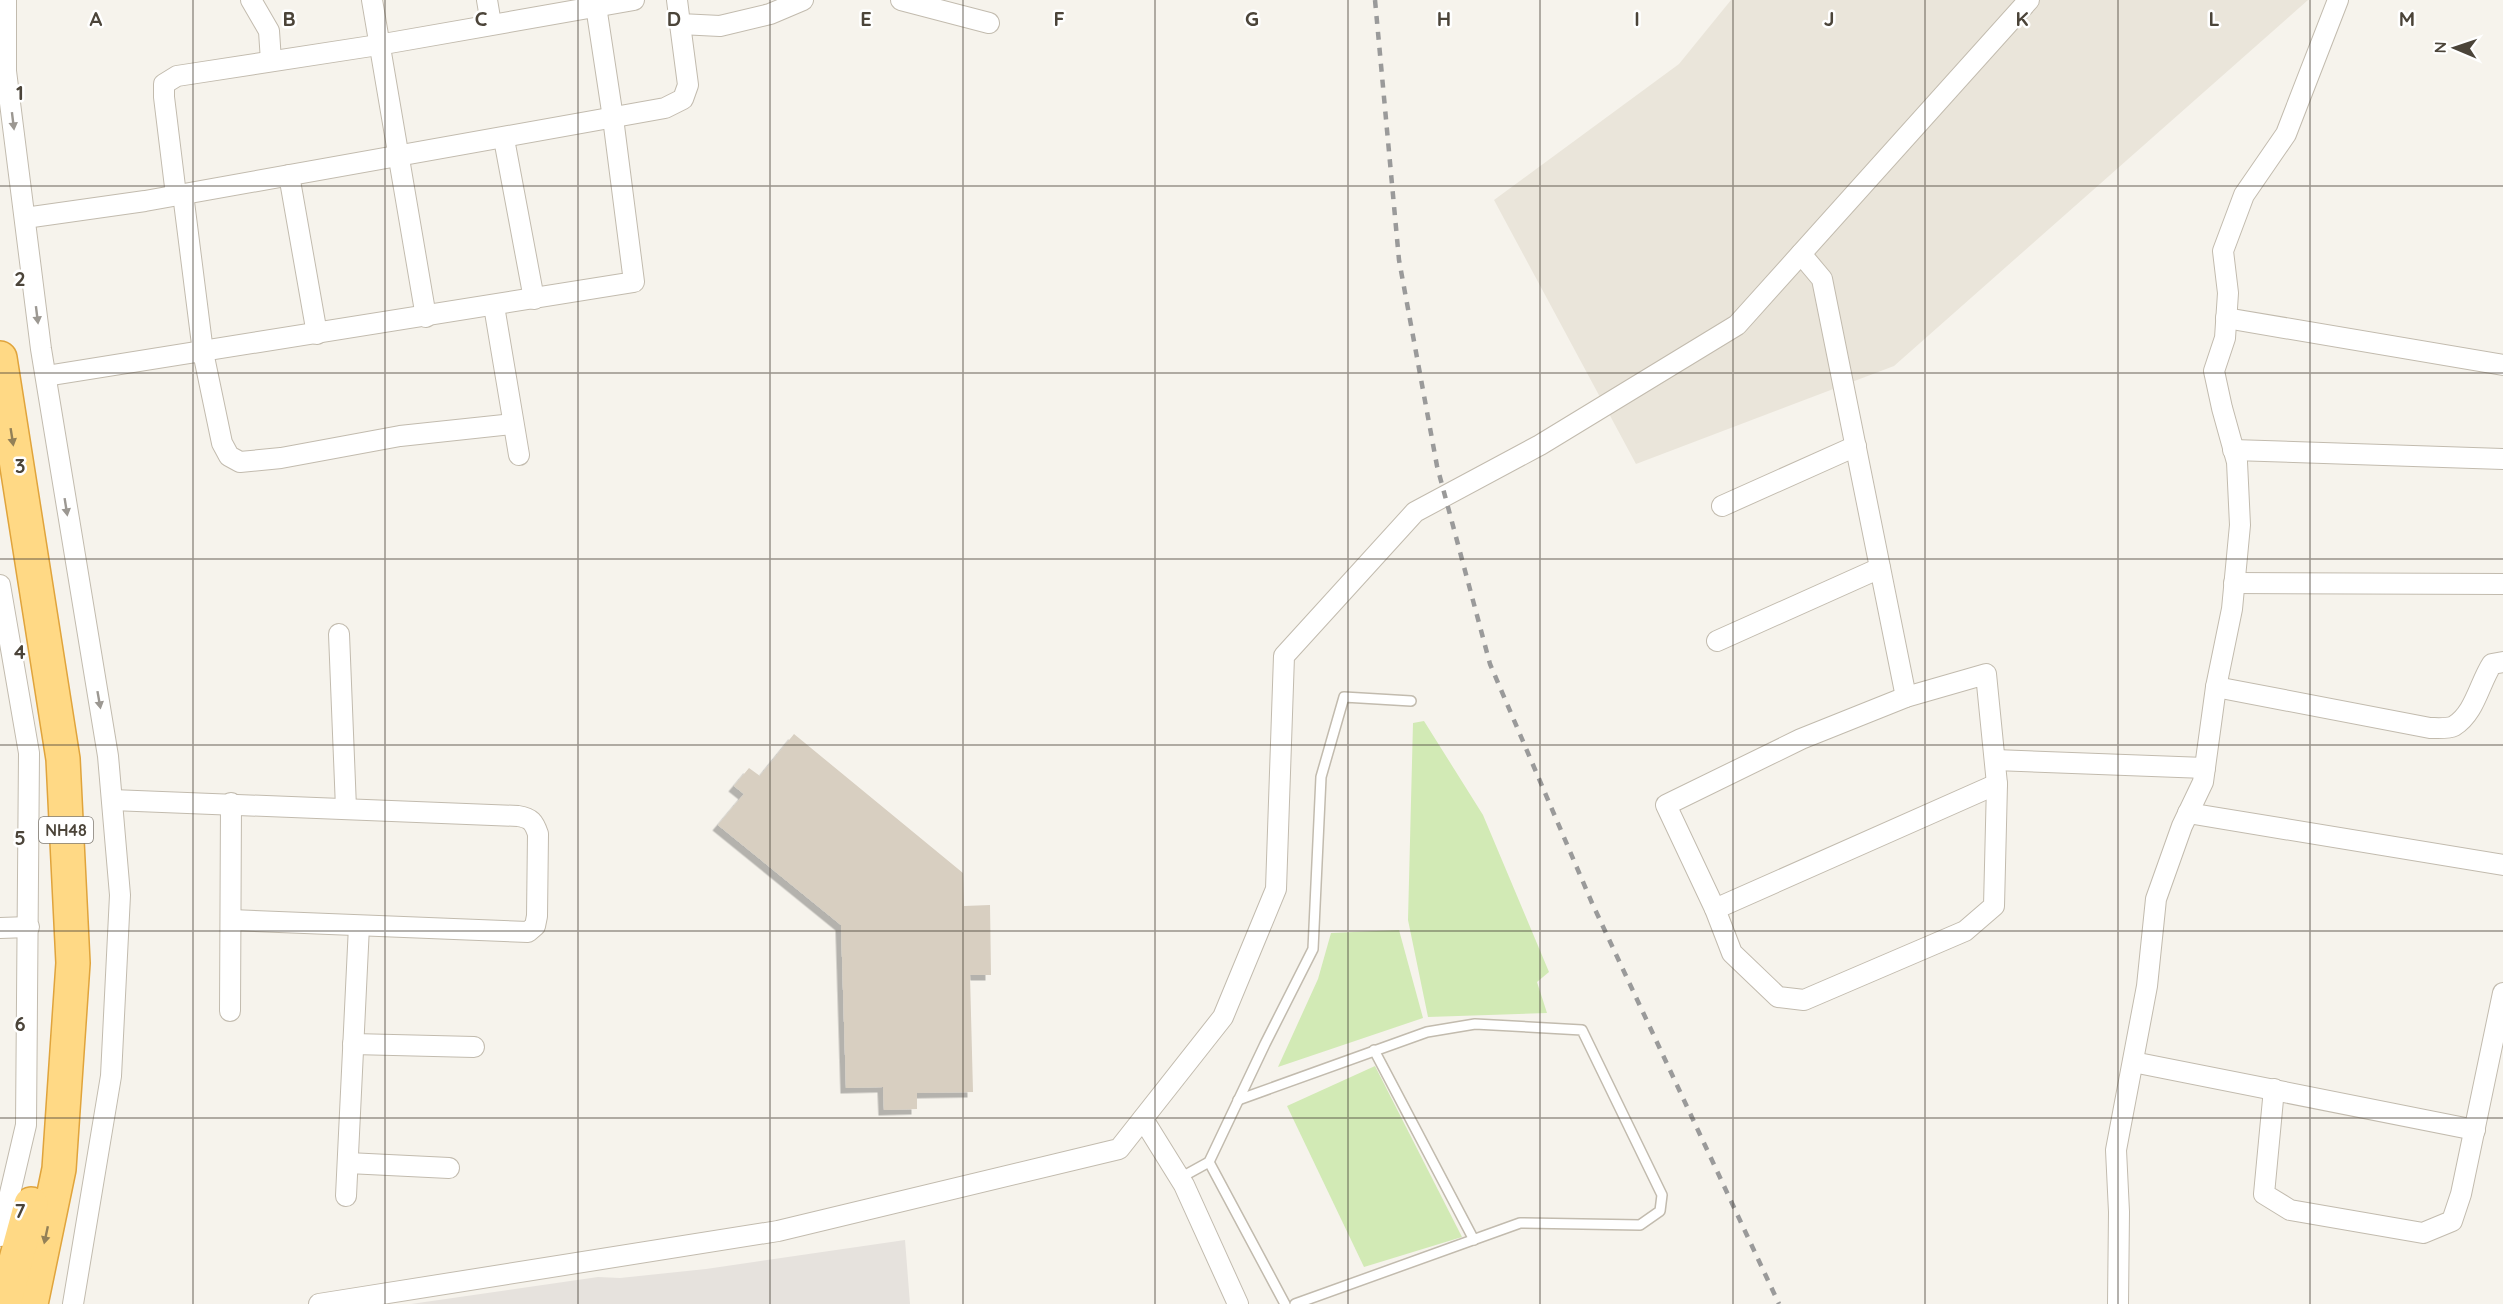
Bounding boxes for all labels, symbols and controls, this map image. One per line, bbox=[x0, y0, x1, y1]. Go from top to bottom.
text: A bbox=[90, 6, 103, 31]
text: B bbox=[282, 6, 296, 31]
text: C bbox=[475, 6, 488, 31]
text: D bbox=[667, 6, 681, 31]
text: E bbox=[860, 6, 872, 31]
text: F bbox=[1053, 6, 1065, 31]
text: G bbox=[1245, 6, 1259, 31]
text: H bbox=[1437, 6, 1451, 31]
text: I bbox=[1634, 6, 1640, 31]
text: J bbox=[1823, 6, 1835, 31]
text: K bbox=[2015, 6, 2029, 31]
text: L bbox=[2208, 6, 2220, 31]
text: M bbox=[2399, 6, 2415, 31]
north arrow bbox=[2425, 18, 2485, 78]
text: N bbox=[2430, 41, 2450, 54]
text: 1 bbox=[16, 80, 24, 105]
one-way arrow bbox=[8, 112, 18, 131]
text: 2 bbox=[14, 266, 26, 291]
one-way arrow bbox=[32, 305, 42, 324]
one-way arrow bbox=[8, 427, 17, 446]
text: 3 bbox=[15, 453, 25, 478]
one-way arrow bbox=[62, 498, 71, 517]
text: 4 bbox=[14, 639, 26, 664]
one-way arrow bbox=[95, 690, 104, 709]
road number: NH48 bbox=[39, 817, 93, 843]
text: 5 bbox=[14, 825, 26, 850]
text: 6 bbox=[14, 1011, 26, 1036]
text: 7 bbox=[15, 1198, 26, 1223]
one-way arrow bbox=[40, 1225, 50, 1244]

